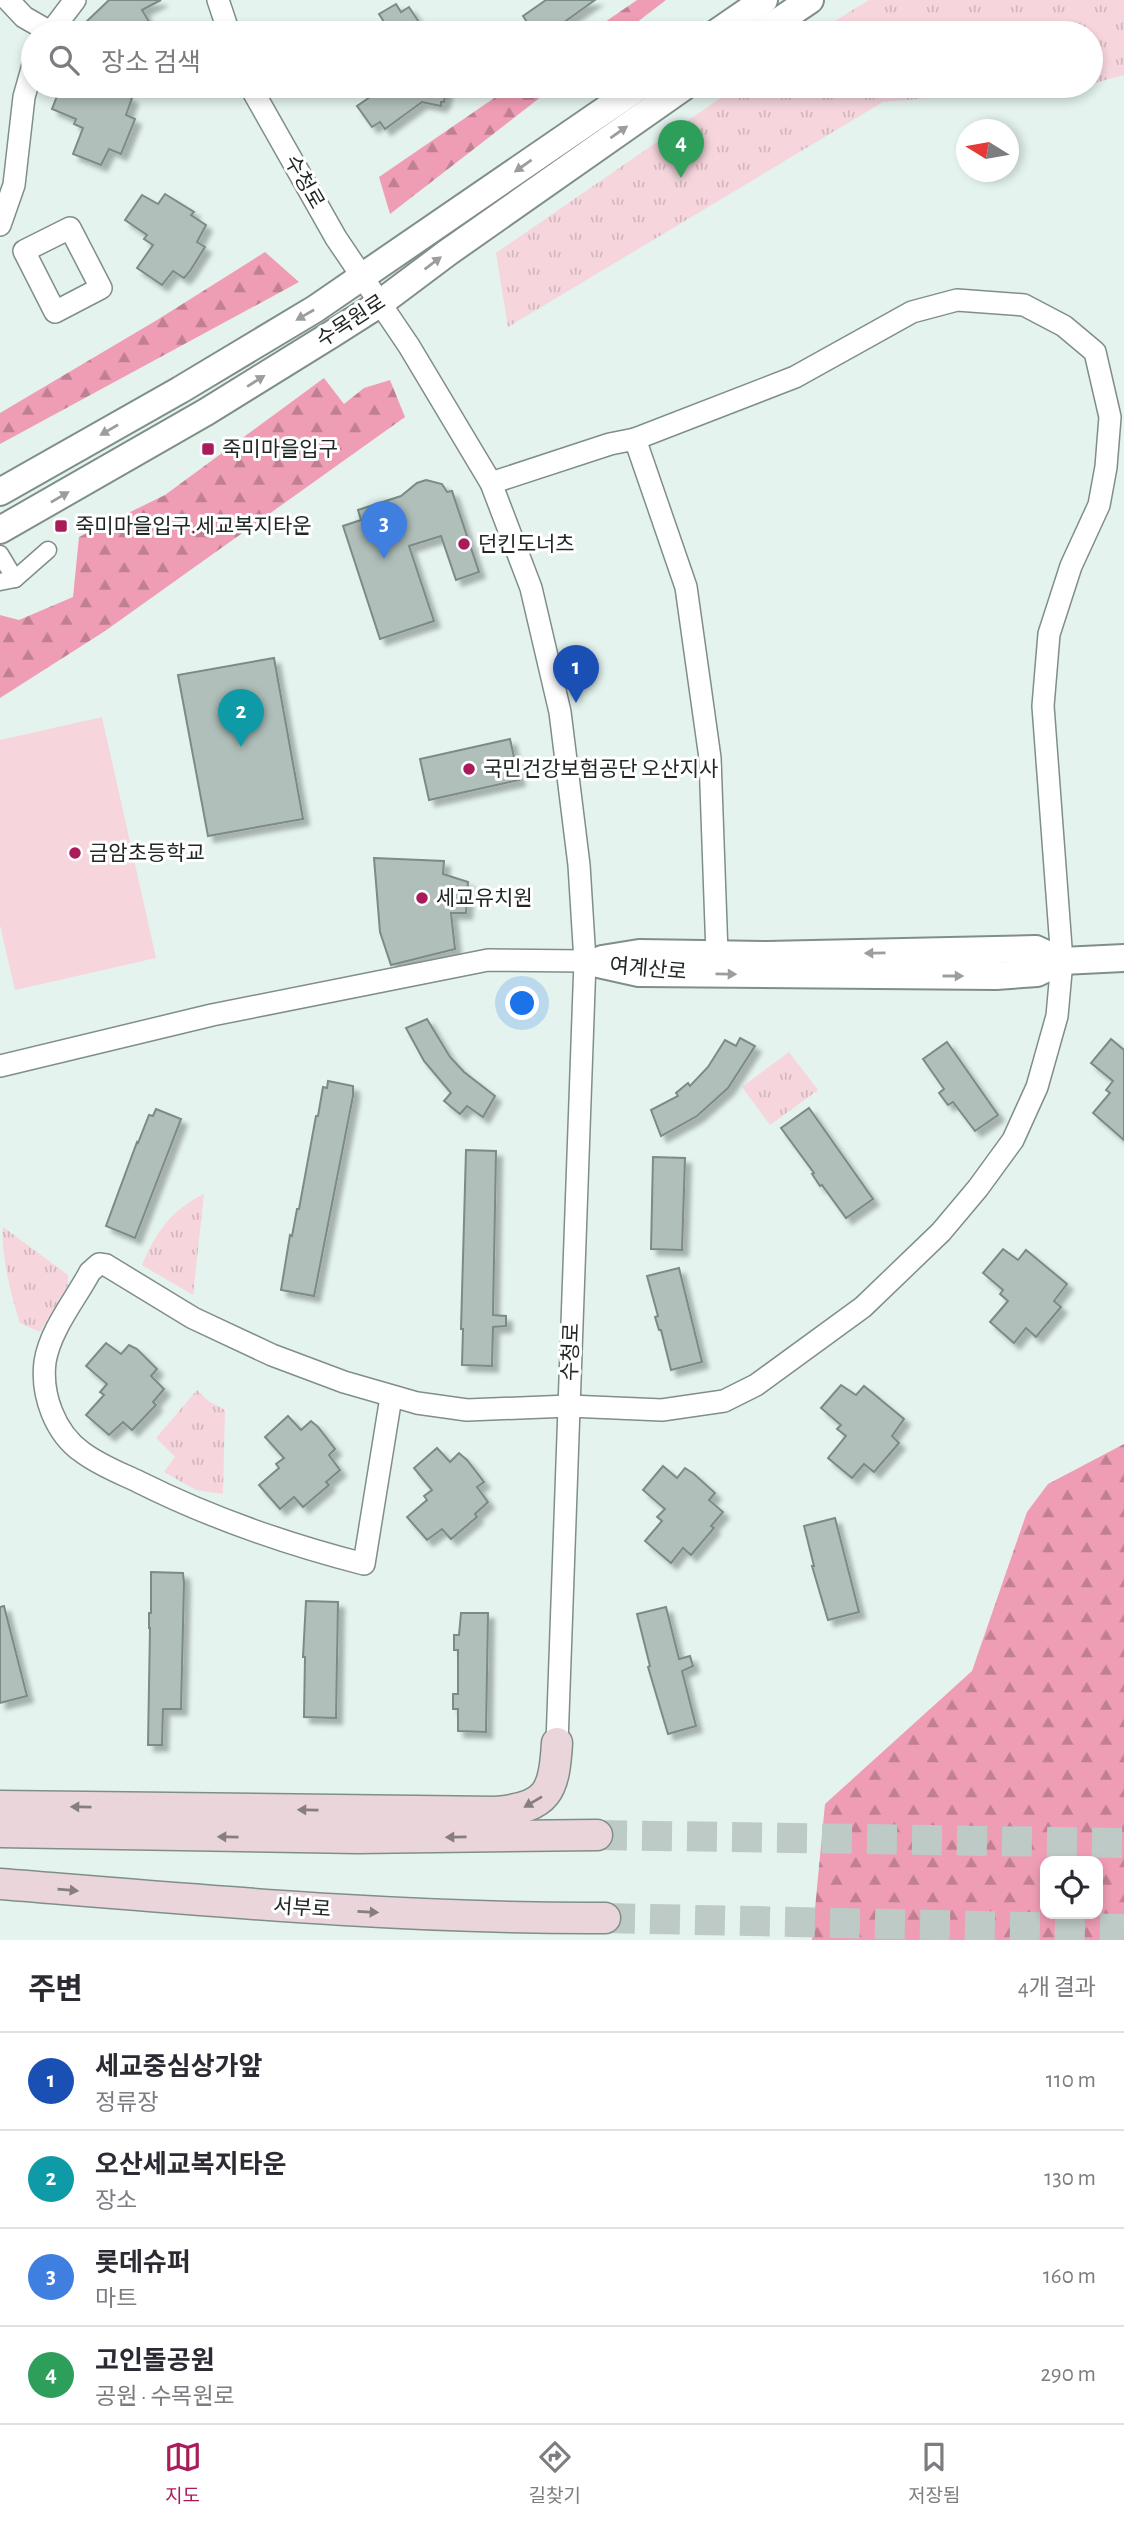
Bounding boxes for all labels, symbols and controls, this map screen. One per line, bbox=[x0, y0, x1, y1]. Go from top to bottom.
search box bbox=[21, 21, 1103, 98]
icon: search bbox=[45, 41, 83, 79]
text: 장소 검색 bbox=[101, 50, 201, 76]
north arrow bbox=[956, 119, 1019, 182]
pin: 4 bbox=[658, 120, 704, 178]
one-way arrow bbox=[610, 126, 629, 139]
street label: 수청로 bbox=[280, 151, 328, 212]
one-way arrow bbox=[514, 159, 532, 173]
one-way arrow bbox=[424, 256, 443, 270]
street label: 수목원로 bbox=[312, 290, 389, 351]
one-way arrow bbox=[295, 309, 315, 321]
one-way arrow bbox=[246, 375, 265, 388]
one-way arrow bbox=[99, 424, 118, 436]
place label: 죽미마을입구 bbox=[222, 438, 338, 460]
marker: 죽미마을입구 bbox=[200, 441, 216, 457]
one-way arrow bbox=[50, 490, 69, 503]
pin: 3 bbox=[361, 501, 407, 559]
place label: 죽미마을입구.세교복지타운 bbox=[75, 515, 312, 537]
marker: 죽미마을입구.세교복지타운 bbox=[53, 518, 69, 534]
place label: 던킨도너츠 bbox=[478, 533, 575, 555]
marker: 던킨도너츠 bbox=[456, 536, 472, 552]
pin: 1 bbox=[553, 645, 599, 703]
pin: 2 bbox=[218, 689, 264, 747]
place label: 국민건강보험공단 오산지사 bbox=[483, 758, 718, 780]
marker: 국민건강보험공단 오산지사 bbox=[461, 761, 477, 777]
place label: 금암초등학교 bbox=[89, 842, 205, 864]
marker: 금암초등학교 bbox=[67, 845, 83, 861]
place label: 세교유치원 bbox=[436, 887, 533, 909]
marker: 세교유치원 bbox=[414, 890, 430, 906]
one-way arrow bbox=[863, 947, 885, 958]
street label: 여계산로 bbox=[609, 954, 687, 983]
one-way arrow bbox=[715, 968, 737, 980]
one-way arrow bbox=[943, 970, 965, 982]
your location bbox=[505, 986, 539, 1020]
street label: 수청로 bbox=[558, 1323, 583, 1381]
one-way arrow bbox=[524, 1795, 543, 1808]
one-way arrow bbox=[70, 1801, 92, 1813]
one-way arrow bbox=[297, 1804, 319, 1815]
one-way arrow bbox=[217, 1831, 239, 1843]
one-way arrow bbox=[444, 1831, 466, 1843]
map controls bbox=[1040, 1856, 1103, 1919]
button: locate bbox=[1040, 1856, 1103, 1919]
one-way arrow bbox=[57, 1885, 79, 1896]
street label: 서부로 bbox=[272, 1895, 332, 1920]
one-way arrow bbox=[357, 1907, 379, 1918]
text: 주변 bbox=[28, 1975, 83, 2005]
text: 4개 결과 bbox=[1018, 1977, 1096, 2000]
text: 세교중심상가앞 bbox=[95, 2054, 262, 2080]
text: 1 bbox=[47, 2069, 55, 2092]
text: 110 m bbox=[1046, 2069, 1096, 2092]
text: 정류장 bbox=[95, 2092, 158, 2115]
text: 오산세교복지타운 bbox=[95, 2152, 286, 2178]
text: 2 bbox=[46, 2167, 56, 2190]
text: 130 m bbox=[1044, 2167, 1096, 2190]
text: 장소 bbox=[95, 2190, 137, 2213]
text: 롯데슈퍼 bbox=[95, 2250, 191, 2276]
text: 3 bbox=[46, 2265, 56, 2288]
text: 160 m bbox=[1043, 2265, 1096, 2288]
text: 마트 bbox=[95, 2288, 137, 2311]
text: 고인돌공원 bbox=[95, 2348, 215, 2374]
text: 4 bbox=[45, 2363, 57, 2386]
text: 290 m bbox=[1040, 2363, 1096, 2386]
text: 공원 · 수목원로 bbox=[95, 2386, 235, 2409]
tab: 지도 bbox=[164, 2438, 202, 2508]
tab: 길찾기 bbox=[529, 2438, 581, 2508]
tab: 저장됨 bbox=[908, 2438, 960, 2508]

